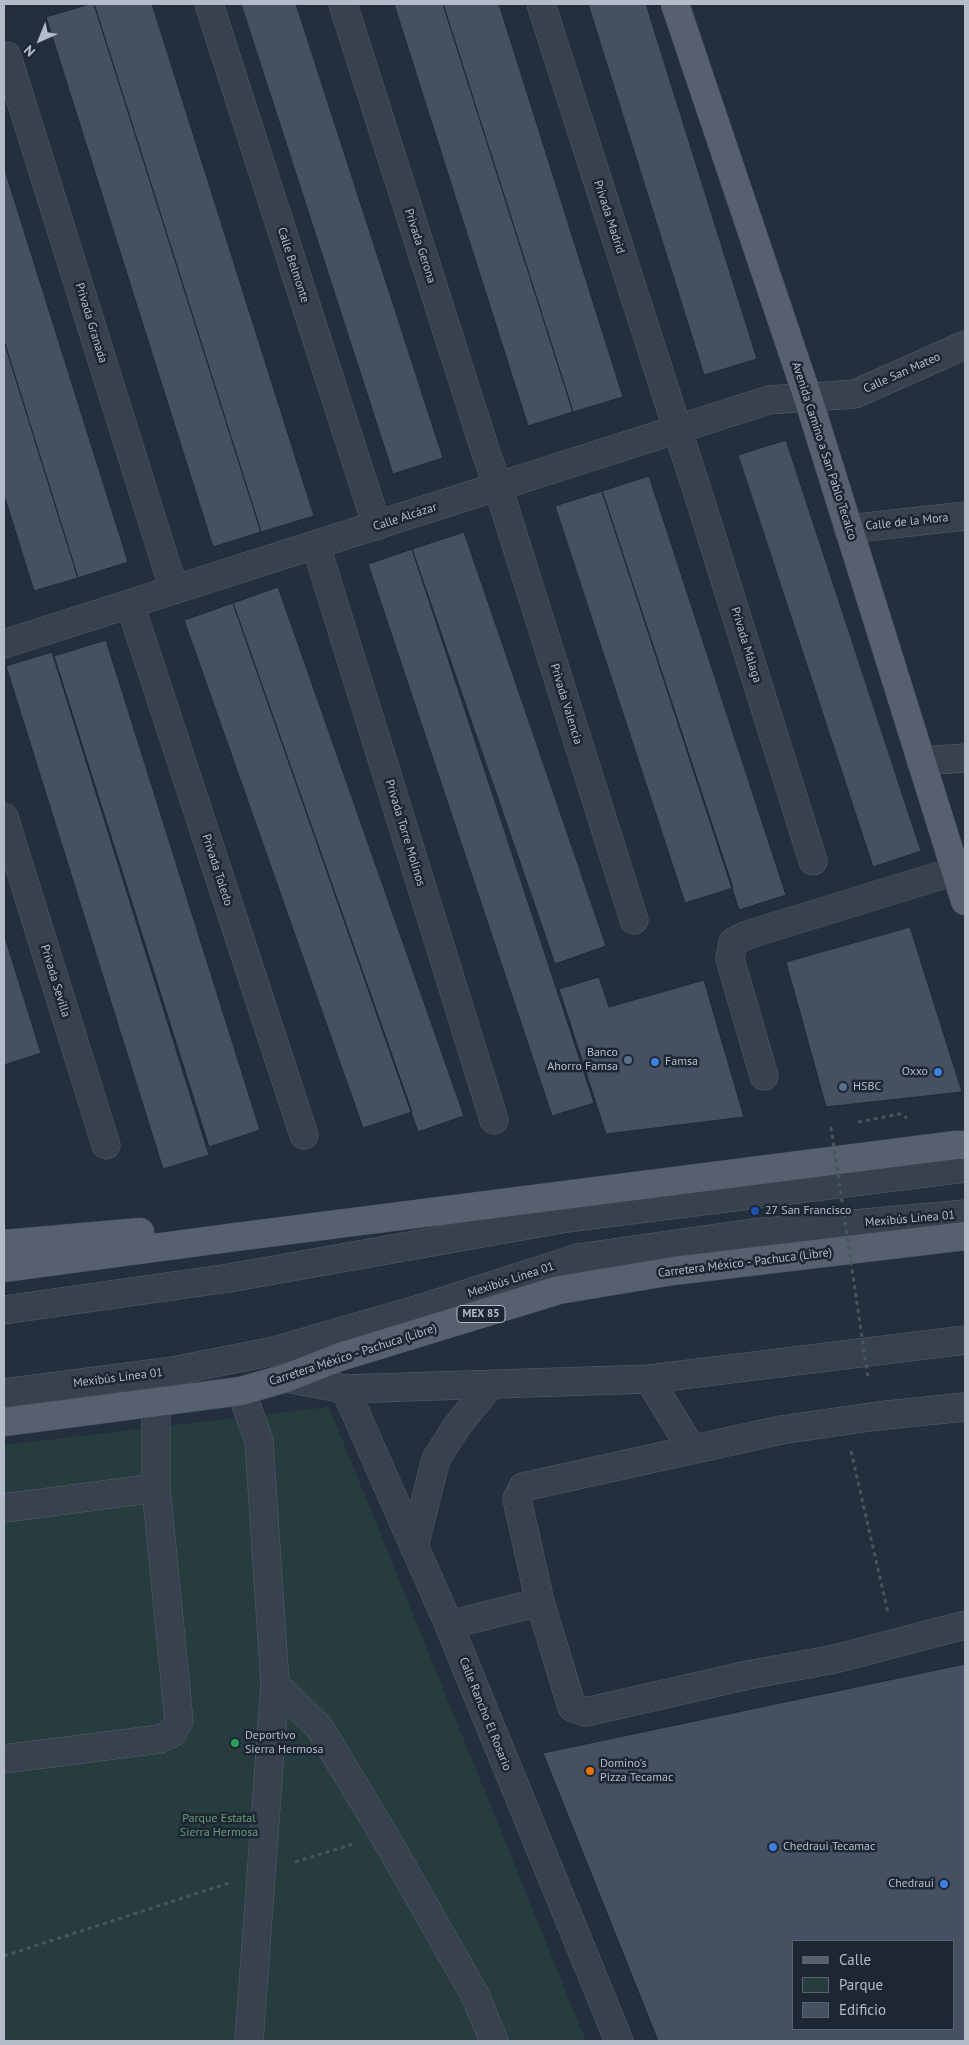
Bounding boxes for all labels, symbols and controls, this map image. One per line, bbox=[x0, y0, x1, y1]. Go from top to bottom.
north arrow bbox=[15, 15, 65, 65]
text: N bbox=[20, 41, 39, 60]
street label: Privada Madrid bbox=[590, 178, 628, 256]
street label: Privada Gerona bbox=[401, 207, 439, 285]
street label: Calle Belmonte bbox=[274, 226, 312, 304]
street label: Privada Granada bbox=[72, 281, 110, 365]
street label: Calle San Mateo bbox=[861, 350, 943, 396]
street label: Avenida Camino a San Pablo Tecalco bbox=[788, 360, 860, 542]
street label: Calle Alcázar bbox=[371, 500, 439, 534]
street label: Calle de la Mora bbox=[865, 510, 949, 534]
street label: Privada Málaga bbox=[728, 605, 764, 685]
street label: Privada Valencia bbox=[547, 662, 585, 746]
street label: Privada Torre Molinos bbox=[382, 778, 428, 888]
street label: Privada Toledo bbox=[199, 832, 235, 908]
street label: Privada Sevilla bbox=[37, 943, 73, 1019]
place label: Banco Ahorro Famsa bbox=[547, 1046, 618, 1074]
marker: Banco Ahorro Famsa bbox=[622, 1054, 634, 1066]
place label: Famsa bbox=[665, 1055, 698, 1069]
marker: Famsa bbox=[649, 1056, 661, 1068]
place label: Oxxo bbox=[902, 1065, 928, 1079]
marker: Oxxo bbox=[932, 1066, 944, 1078]
place label: HSBC bbox=[853, 1080, 881, 1094]
marker: HSBC bbox=[837, 1081, 849, 1093]
place label: 27 San Francisco bbox=[765, 1204, 851, 1218]
marker: 27 San Francisco bbox=[749, 1205, 761, 1217]
street label: Mexibús Línea 01 bbox=[864, 1208, 956, 1230]
street label: Carretera México - Pachuca (Libre) bbox=[657, 1245, 833, 1281]
street label: Mexibús Línea 01 bbox=[466, 1259, 556, 1301]
road number: MEX 85 bbox=[457, 1306, 505, 1322]
street label: Carretera México - Pachuca (Libre) bbox=[267, 1321, 439, 1389]
street label: Mexibús Línea 01 bbox=[72, 1365, 164, 1391]
street label: Calle Rancho El Rosario bbox=[456, 1655, 514, 1773]
place label: Deportivo Sierra Hermosa bbox=[245, 1729, 323, 1757]
marker: Deportivo Sierra Hermosa bbox=[229, 1737, 241, 1749]
place label: Domino's Pizza Tecamac bbox=[600, 1757, 673, 1785]
marker: Domino's Pizza Tecamac bbox=[584, 1765, 596, 1777]
park label: Parque Estatal Sierra Hermosa bbox=[180, 1812, 258, 1840]
place label: Chedraui Tecamac bbox=[783, 1840, 875, 1854]
marker: Chedraui Tecamac bbox=[767, 1841, 779, 1853]
place label: Chedraui bbox=[888, 1877, 934, 1891]
marker: Chedraui bbox=[938, 1878, 950, 1890]
legend bbox=[792, 1940, 954, 2030]
text: Calle bbox=[839, 1950, 871, 1969]
text: Parque bbox=[839, 1975, 883, 1994]
text: Edificio bbox=[839, 2000, 886, 2019]

